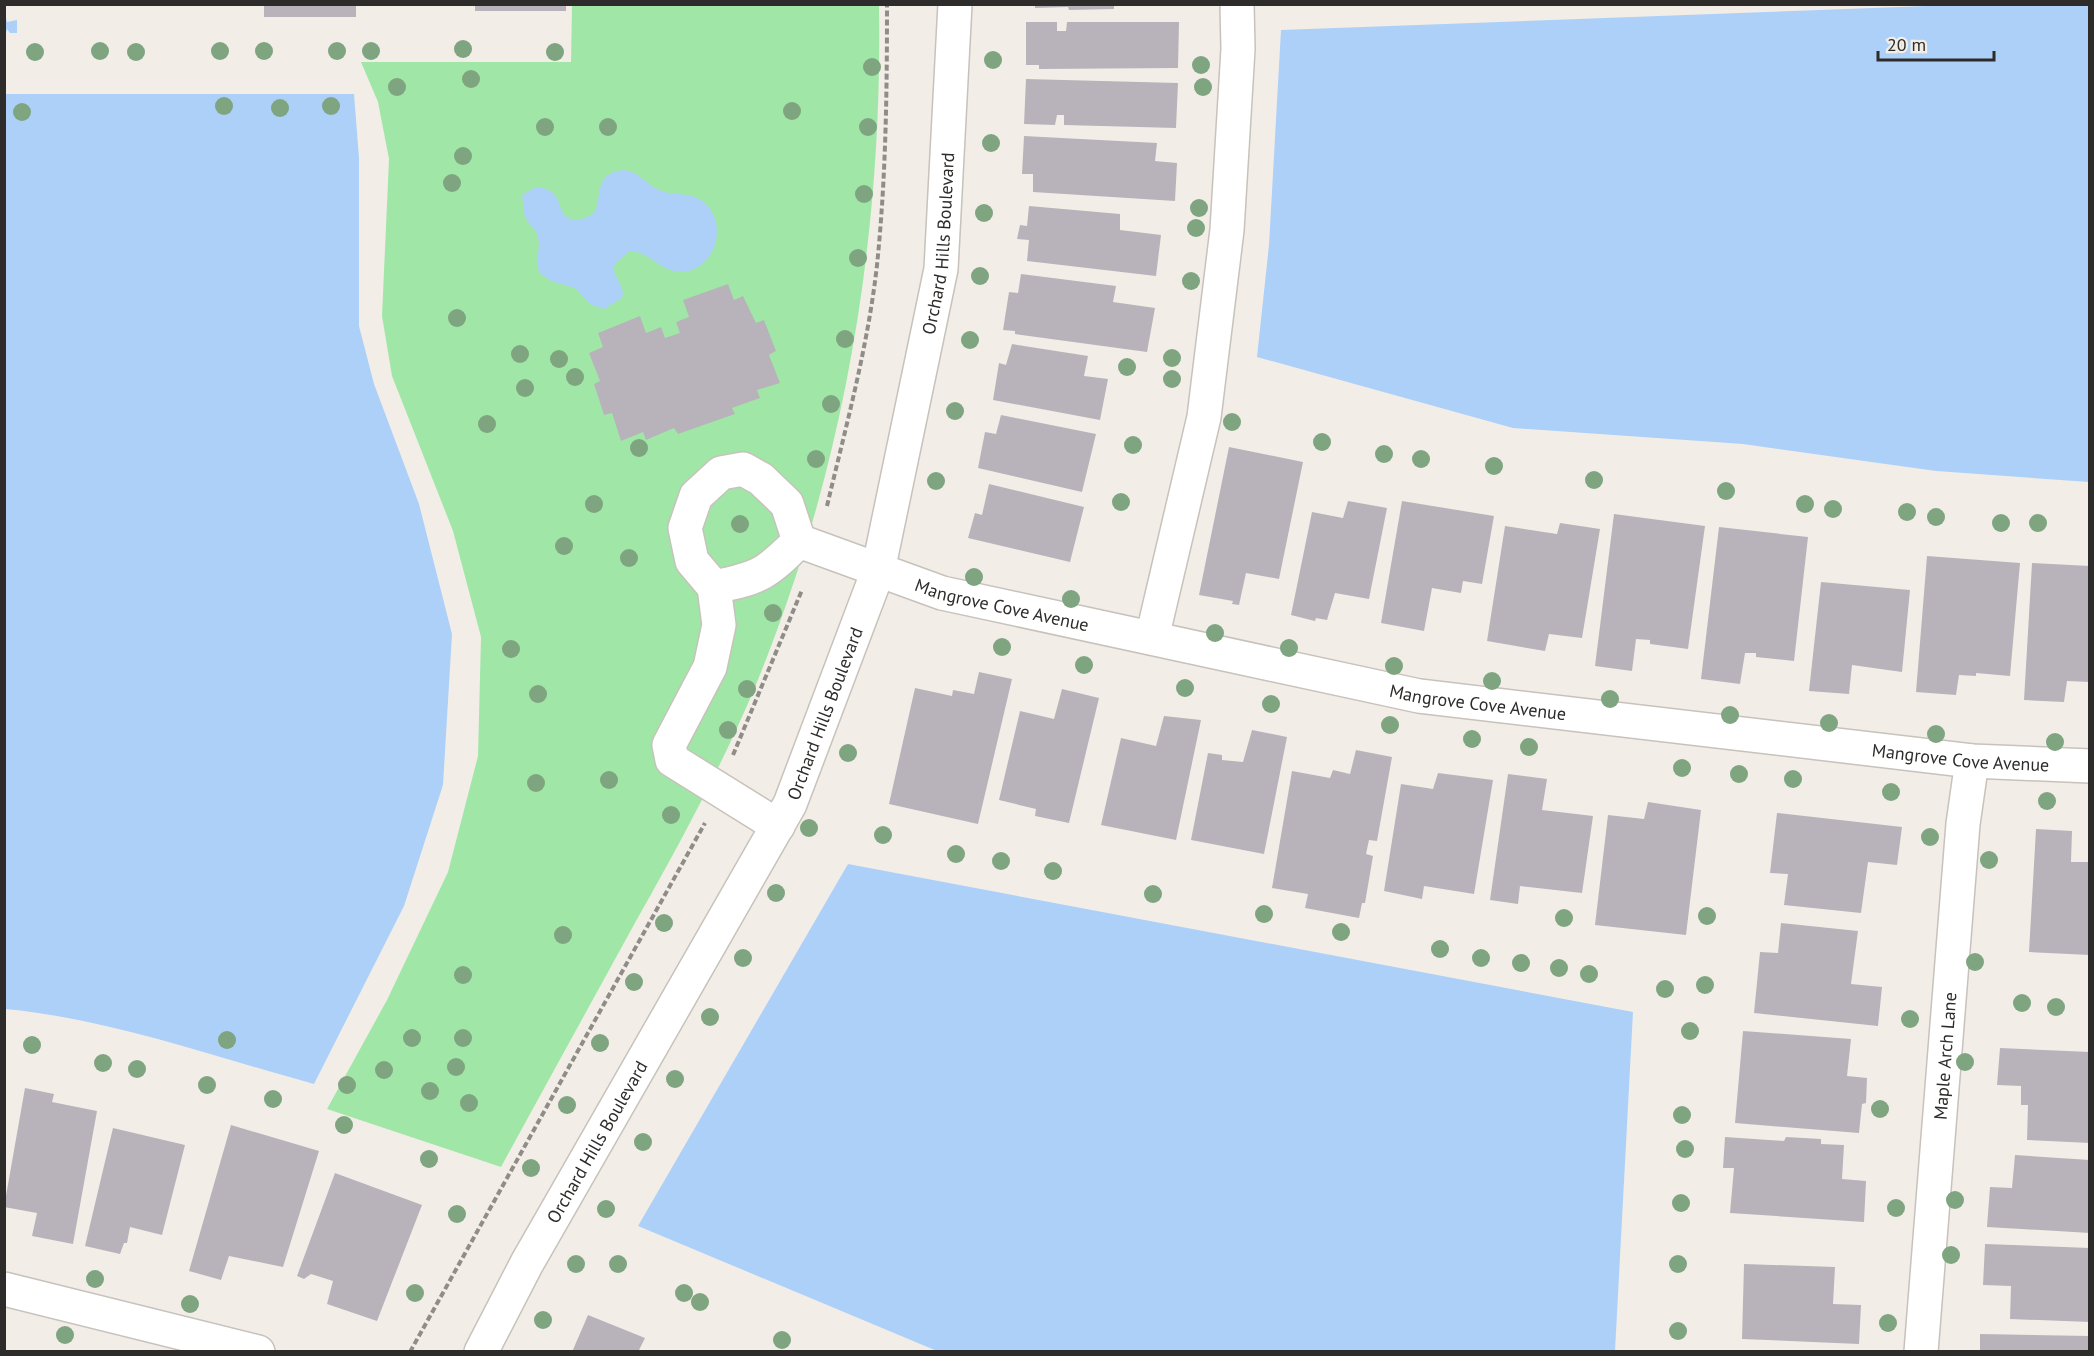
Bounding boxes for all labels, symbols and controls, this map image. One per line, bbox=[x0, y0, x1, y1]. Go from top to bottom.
scale bar bbox=[1878, 24, 1994, 62]
text: 20 m bbox=[1887, 33, 1926, 56]
street label: Orchard Hills Boulevard bbox=[916, 152, 959, 336]
street label: Mangrove Cove Avenue bbox=[912, 573, 1091, 636]
street label: Orchard Hills Boulevard bbox=[781, 624, 867, 803]
street label: Mangrove Cove Avenue bbox=[1387, 678, 1568, 725]
street label: Mangrove Cove Avenue bbox=[1871, 738, 2050, 776]
street label: Maple Arch Lane bbox=[1928, 991, 1961, 1121]
street label: Orchard Hills Boulevard bbox=[541, 1057, 652, 1227]

